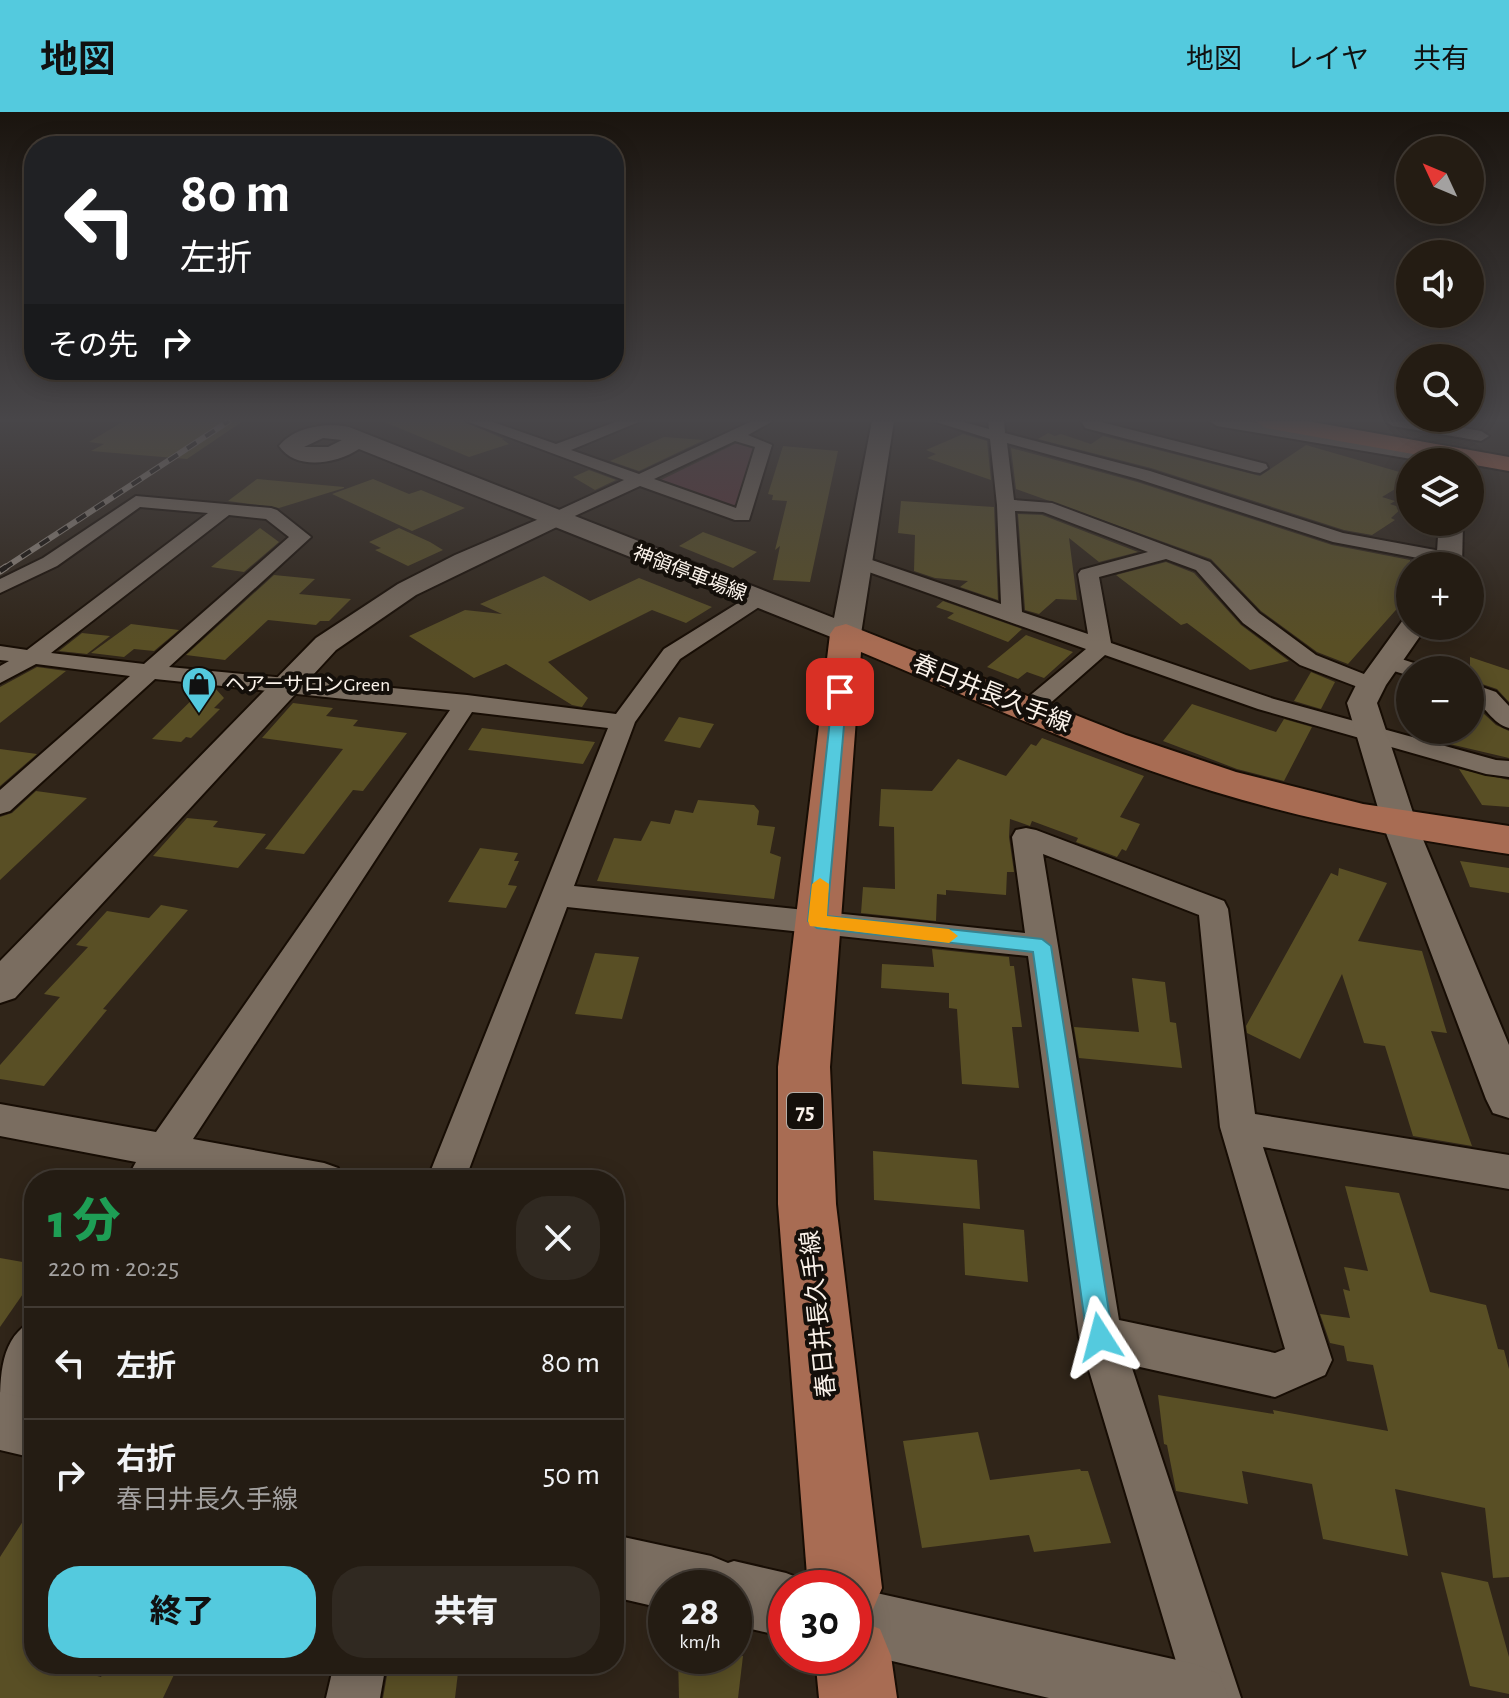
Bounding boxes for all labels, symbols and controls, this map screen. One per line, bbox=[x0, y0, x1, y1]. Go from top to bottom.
text: 地図 bbox=[40, 42, 116, 80]
text: 地図 bbox=[1186, 46, 1242, 74]
text: レイヤ bbox=[1286, 46, 1369, 74]
text: 共有 bbox=[1413, 46, 1469, 74]
north arrow bbox=[1396, 136, 1484, 224]
map controls bbox=[1396, 136, 1484, 744]
text: 80 m bbox=[180, 166, 290, 222]
icon: left bbox=[48, 168, 152, 272]
button: sound bbox=[1396, 240, 1484, 328]
text: 左折 bbox=[180, 241, 252, 277]
icon: right bbox=[154, 320, 198, 364]
text: その先 bbox=[48, 331, 138, 361]
button: search bbox=[1396, 344, 1484, 432]
button: layers bbox=[1396, 448, 1484, 536]
street label: 神領停車場線 bbox=[630, 541, 750, 605]
button: + bbox=[1396, 552, 1484, 640]
street label: 春日井長久手線 bbox=[909, 649, 1075, 737]
button: − bbox=[1396, 656, 1484, 744]
pin bbox=[806, 658, 874, 726]
shop icon: ヘアーサロンGreen bbox=[180, 665, 218, 715]
icon: arrive bbox=[818, 670, 862, 714]
place label: ヘアーサロンGreen bbox=[225, 675, 390, 695]
road number: 75 bbox=[787, 1093, 823, 1129]
button: close bbox=[516, 1196, 600, 1280]
text: 1 分 bbox=[48, 1199, 121, 1247]
street label: 春日井長久手線 bbox=[796, 1229, 840, 1399]
text: 220 m · 20:25 bbox=[48, 1255, 179, 1281]
position arrow bbox=[1058, 1295, 1142, 1379]
icon: left bbox=[48, 1341, 92, 1385]
text: 80 m bbox=[541, 1348, 600, 1378]
text: 左折 bbox=[116, 1352, 176, 1382]
text: 右折 bbox=[116, 1445, 176, 1475]
icon: right bbox=[48, 1453, 92, 1497]
text: 50 m bbox=[543, 1460, 600, 1490]
text: 春日井長久手線 bbox=[116, 1487, 298, 1513]
button: 終了 bbox=[48, 1566, 316, 1658]
button: 共有 bbox=[332, 1566, 600, 1658]
speed limit sign: 30 bbox=[768, 1570, 872, 1674]
text: 28 bbox=[681, 1592, 719, 1632]
text: km/h bbox=[679, 1632, 721, 1652]

